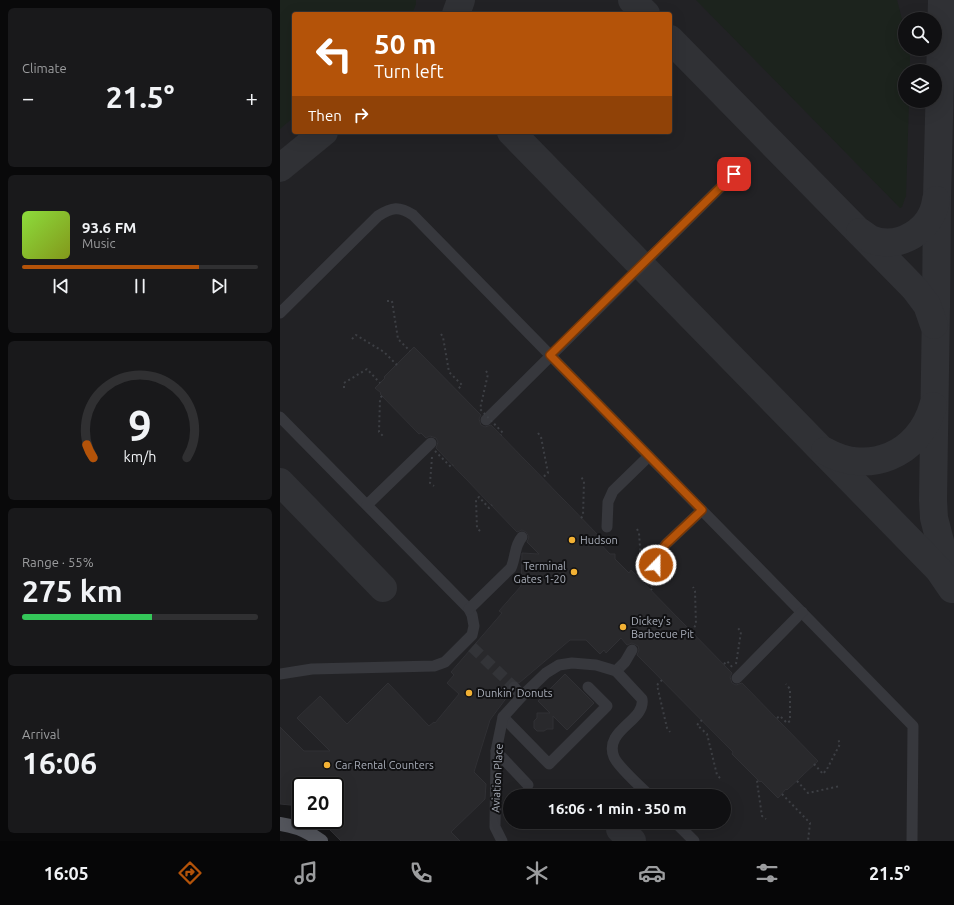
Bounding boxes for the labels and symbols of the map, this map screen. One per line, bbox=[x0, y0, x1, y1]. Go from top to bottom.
pin bbox=[717, 157, 751, 191]
place label: Hudson bbox=[580, 534, 618, 546]
marker: Hudson bbox=[567, 535, 577, 545]
position arrow bbox=[635, 544, 677, 586]
place label: Terminal Gates 1-20 bbox=[514, 560, 566, 585]
marker: Terminal Gates 1-20 bbox=[569, 567, 579, 577]
place label: Dickey’s Barbecue Pit bbox=[631, 615, 695, 640]
marker: Dickey’s Barbecue Pit bbox=[618, 622, 628, 632]
place label: Dunkin’ Donuts bbox=[477, 687, 553, 699]
marker: Dunkin’ Donuts bbox=[464, 688, 474, 698]
street label: Aviation Place bbox=[489, 743, 505, 813]
place label: Car Rental Counters bbox=[335, 759, 434, 771]
marker: Car Rental Counters bbox=[322, 760, 332, 770]
speed limit sign: 20 bbox=[292, 777, 344, 829]

